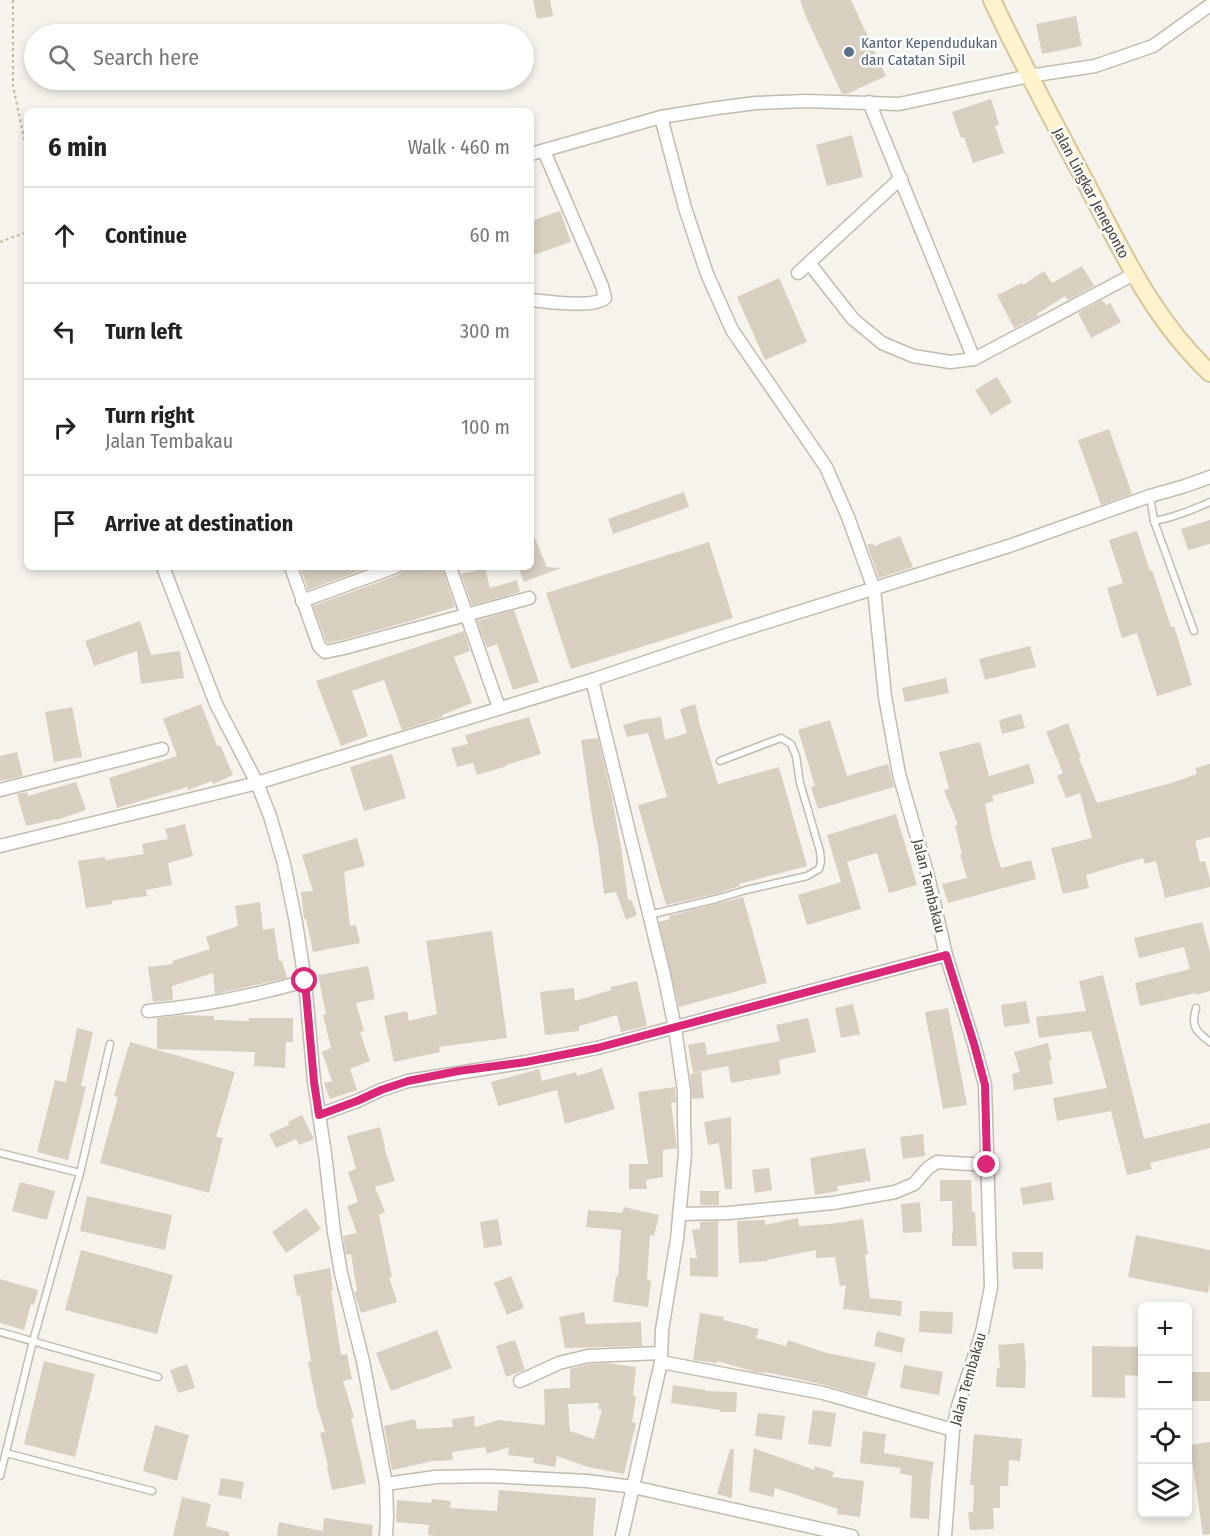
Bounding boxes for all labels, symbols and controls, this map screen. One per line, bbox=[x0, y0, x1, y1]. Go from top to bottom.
search box bbox=[24, 24, 534, 90]
place label: Kantor Kependudukan dan Catatan Sipil bbox=[861, 34, 998, 69]
icon: search bbox=[45, 41, 78, 74]
text: Search here bbox=[93, 44, 199, 71]
marker: Kantor Kependudukan dan Catatan Sipil bbox=[842, 45, 856, 59]
street label: Jalan Lingkar Jeneponto bbox=[1049, 125, 1133, 262]
text: 6 min bbox=[48, 132, 107, 163]
text: Walk · 460 m bbox=[408, 135, 510, 159]
icon: ahead bbox=[48, 219, 81, 252]
text: Continue bbox=[105, 222, 187, 249]
text: 60 m bbox=[470, 223, 510, 247]
icon: left bbox=[48, 315, 81, 348]
text: Turn left bbox=[105, 318, 183, 345]
text: 300 m bbox=[460, 319, 510, 343]
text: Turn right bbox=[105, 402, 194, 429]
icon: right bbox=[48, 411, 81, 444]
text: 100 m bbox=[461, 415, 510, 439]
text: Jalan Tembakau bbox=[105, 429, 233, 453]
icon: arrive bbox=[48, 507, 81, 540]
text: Arrive at destination bbox=[105, 510, 293, 537]
street label: Jalan Tembakau bbox=[909, 837, 949, 935]
route start bbox=[291, 967, 317, 993]
route end bbox=[973, 1151, 999, 1177]
map controls bbox=[1138, 1302, 1192, 1518]
button: + bbox=[1138, 1302, 1192, 1356]
street label: Jalan Tembakau bbox=[946, 1330, 990, 1428]
button: − bbox=[1138, 1356, 1192, 1410]
button: locate bbox=[1138, 1410, 1192, 1464]
button: layers bbox=[1138, 1464, 1192, 1518]

